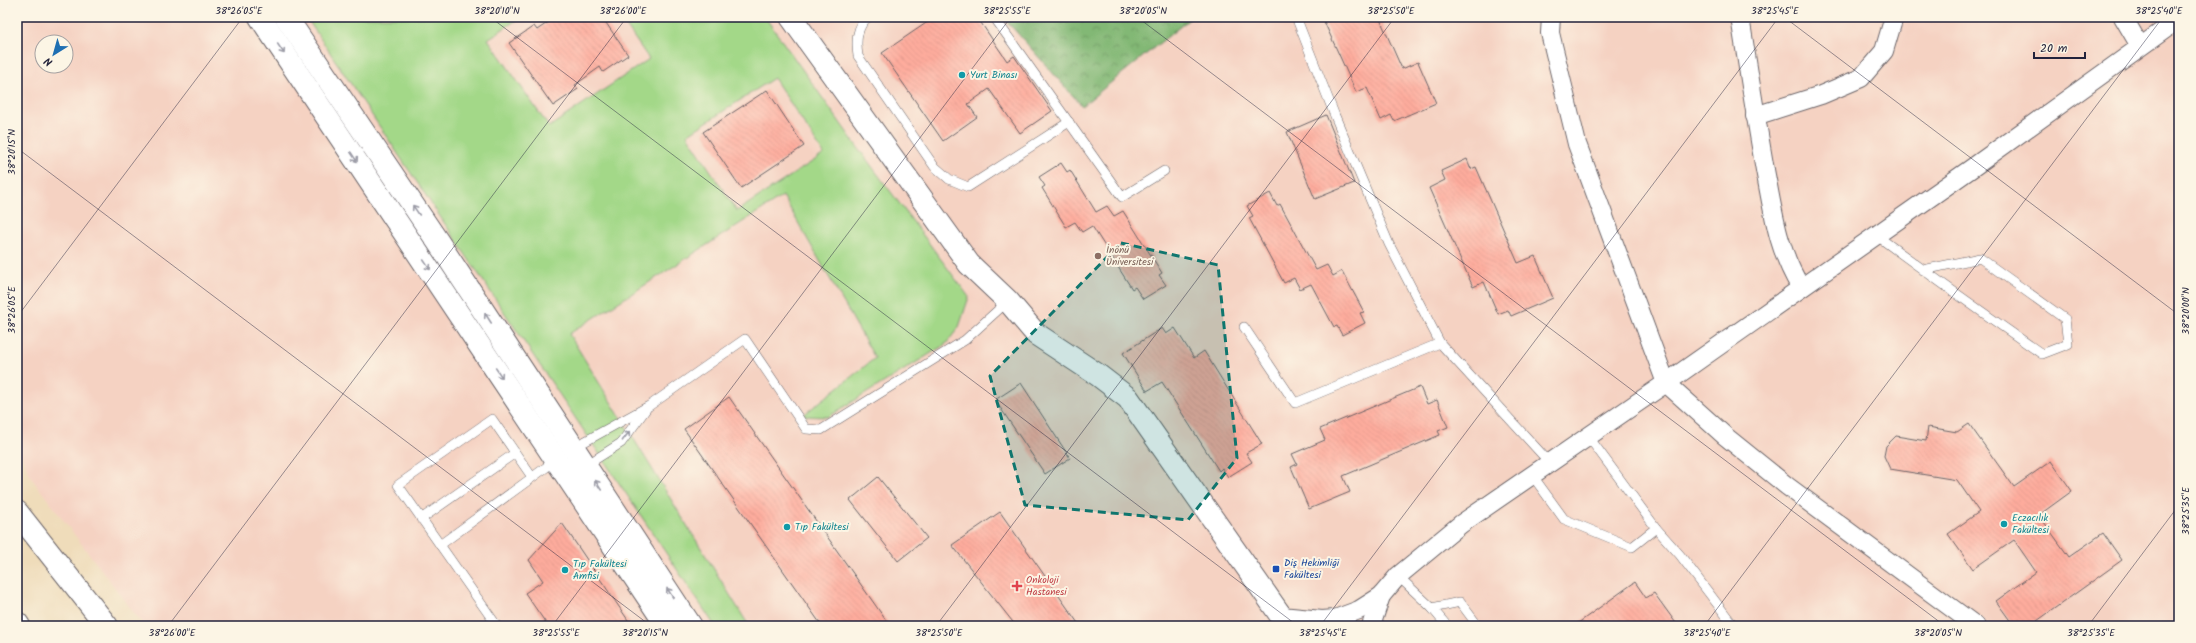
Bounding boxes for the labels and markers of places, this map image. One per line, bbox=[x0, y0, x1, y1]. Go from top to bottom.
place label: Yurt Binası bbox=[970, 67, 1018, 83]
marker: Yurt Binası bbox=[957, 70, 967, 80]
place label: İnönü Üniversitesi bbox=[1106, 242, 1154, 270]
marker: İnönü Üniversitesi bbox=[1093, 251, 1103, 261]
place label: Eczacılık Fakültesi bbox=[2012, 510, 2049, 538]
place label: Tıp Fakültesi bbox=[795, 519, 849, 535]
marker: Eczacılık Fakültesi bbox=[1999, 519, 2009, 529]
marker: Tıp Fakültesi bbox=[782, 522, 792, 532]
place label: Diş Hekimliği Fakültesi bbox=[1284, 555, 1340, 583]
place label: Tıp Fakültesi Amfisi bbox=[573, 556, 627, 584]
marker: Diş Hekimliği Fakültesi bbox=[1271, 564, 1281, 574]
marker: Tıp Fakültesi Amfisi bbox=[560, 565, 570, 575]
place label: Onkoloji Hastanesi bbox=[1026, 572, 1067, 600]
marker: Onkoloji Hastanesi bbox=[1011, 580, 1023, 592]

